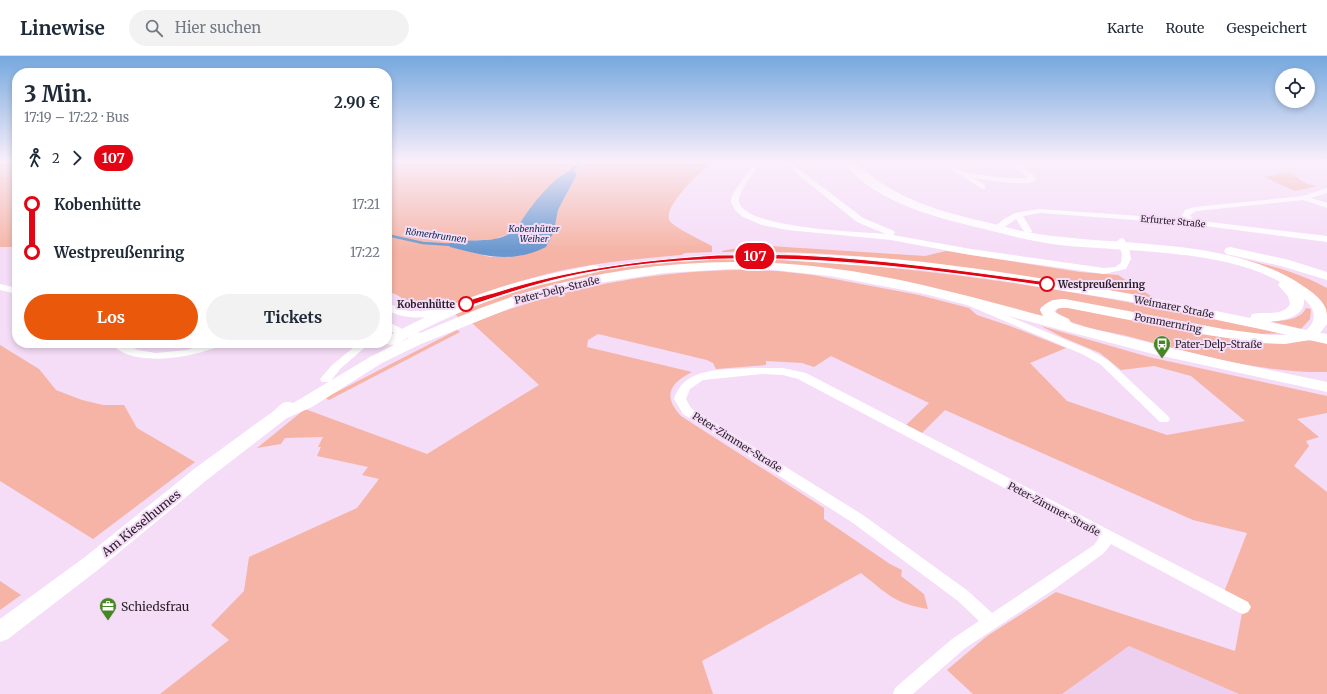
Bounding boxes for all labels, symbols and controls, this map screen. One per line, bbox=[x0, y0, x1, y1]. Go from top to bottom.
search box bbox=[129, 10, 409, 46]
text: Linewise bbox=[20, 16, 105, 40]
icon: search bbox=[143, 17, 165, 39]
text: Hier suchen bbox=[175, 18, 261, 37]
text: Karte bbox=[1107, 19, 1143, 37]
text: Route bbox=[1165, 19, 1204, 37]
text: Gespeichert bbox=[1226, 19, 1307, 37]
map controls bbox=[1275, 68, 1315, 108]
button: locate bbox=[1275, 68, 1315, 108]
text: 3 Min. bbox=[24, 80, 92, 108]
text: 2.90 € bbox=[334, 93, 380, 112]
text: 17:19 – 17:22 · Bus bbox=[24, 109, 129, 126]
icon: walk bbox=[24, 147, 46, 169]
icon: forward bbox=[66, 147, 88, 169]
text: 107 bbox=[102, 149, 125, 167]
text: 2 bbox=[52, 150, 60, 167]
text: Kobenhütte bbox=[54, 195, 141, 214]
text: 17:21 bbox=[352, 196, 380, 213]
street label: Erfurter Straße bbox=[1140, 213, 1206, 229]
water label: Kobenhütter Weiher bbox=[508, 223, 560, 244]
water label: Römerbrunnen bbox=[405, 225, 467, 245]
text: Westpreußenring bbox=[54, 243, 184, 262]
line badge: 107 bbox=[732, 243, 778, 269]
text: 17:22 bbox=[350, 244, 380, 261]
text: 107 bbox=[743, 247, 767, 265]
street label: Pater-Delp-Straße bbox=[513, 273, 601, 307]
marker: Westpreußenring bbox=[1039, 276, 1055, 292]
place label: Westpreußenring bbox=[1057, 278, 1146, 291]
street label: Weimarer Straße bbox=[1132, 293, 1215, 321]
button: Los bbox=[24, 294, 198, 340]
button: Tickets bbox=[206, 294, 380, 340]
marker: Kobenhütte bbox=[458, 296, 474, 312]
place label: Kobenhütte bbox=[397, 298, 456, 311]
street label: Pommernring bbox=[1133, 310, 1203, 336]
bus stop icon: Pater-Delp-Straße bbox=[1152, 334, 1172, 359]
place label: Pater-Delp-Straße bbox=[1175, 338, 1262, 351]
street label: Peter-Zimmer-Straße bbox=[690, 409, 784, 475]
street label: Peter-Zimmer-Straße bbox=[1005, 479, 1103, 539]
street label: Am Kieselhumes bbox=[98, 487, 184, 560]
office icon: Schiedsfrau bbox=[98, 596, 118, 621]
place label: Schiedsfrau bbox=[121, 599, 190, 614]

